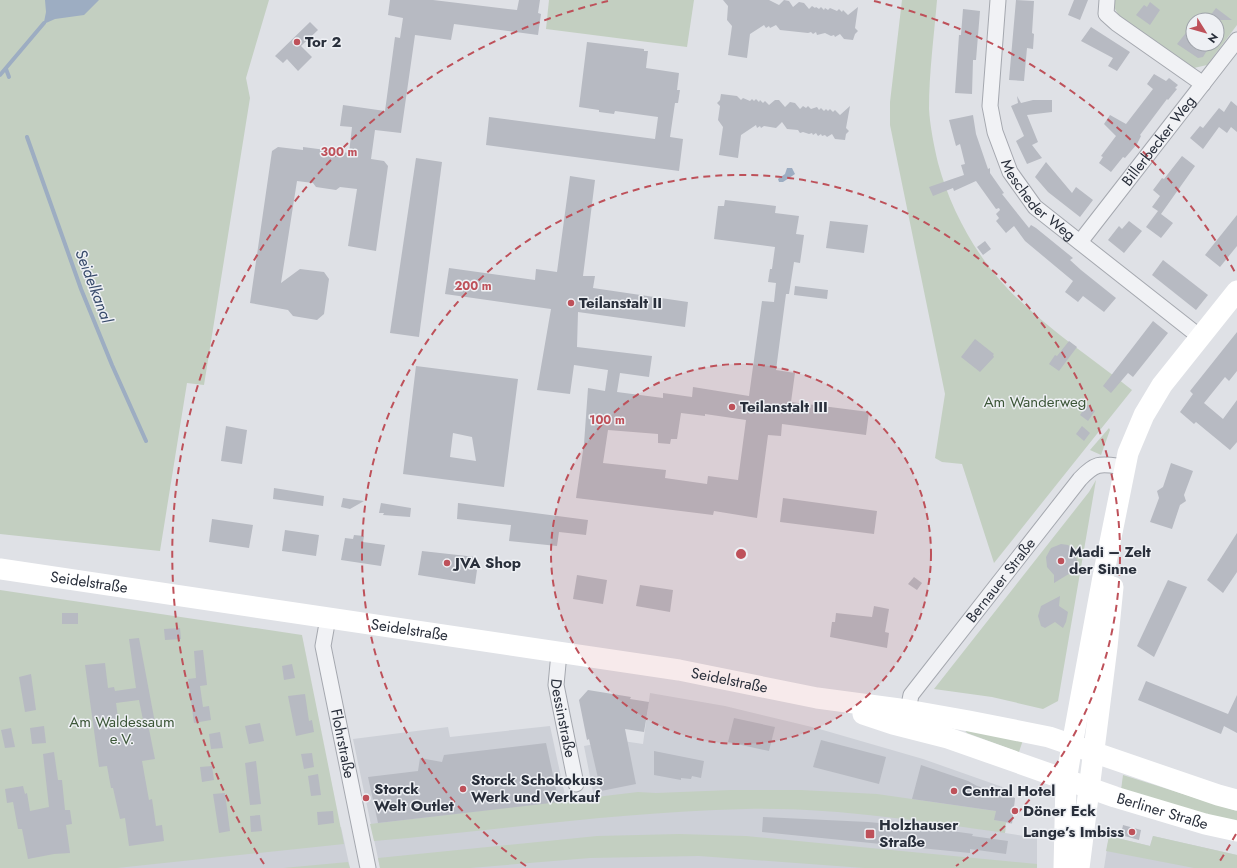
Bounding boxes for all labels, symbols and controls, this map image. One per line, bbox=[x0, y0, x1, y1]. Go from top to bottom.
north arrow bbox=[1185, 12, 1225, 52]
text: N bbox=[1204, 30, 1222, 46]
place label: Tor 2 bbox=[305, 31, 341, 53]
marker: Tor 2 bbox=[292, 37, 302, 47]
street label: Billerbecker Weg bbox=[1116, 91, 1201, 191]
text: 300 m bbox=[321, 143, 358, 161]
street label: Mescheder Weg bbox=[995, 156, 1080, 246]
water label: Seidelkanal bbox=[69, 246, 119, 327]
text: 200 m bbox=[454, 277, 492, 295]
place label: Teilanstalt II bbox=[579, 292, 662, 314]
marker: Teilanstalt II bbox=[566, 298, 576, 308]
park label: Am Wanderweg bbox=[984, 391, 1086, 413]
place label: Teilanstalt III bbox=[740, 396, 828, 418]
marker: Teilanstalt III bbox=[727, 402, 737, 412]
text: 100 m bbox=[589, 411, 625, 429]
street label: Bernauer Straße bbox=[961, 533, 1041, 627]
place label: Madi – Zelt der Sinne bbox=[1069, 541, 1151, 580]
centre of rings bbox=[734, 547, 748, 561]
place label: JVA Shop bbox=[452, 552, 521, 574]
marker: Madi – Zelt der Sinne bbox=[1056, 556, 1066, 566]
marker: JVA Shop bbox=[442, 558, 452, 568]
street label: Seidelstraße bbox=[49, 566, 129, 599]
street label: Seidelstraße bbox=[369, 613, 450, 647]
street label: Seidelstraße bbox=[689, 662, 770, 699]
street label: Dessinstraße bbox=[545, 678, 581, 760]
street label: Flohrstraße bbox=[325, 707, 361, 781]
park label: Am Waldessaum e.V. bbox=[69, 711, 175, 750]
place label: Storck Schokokuss Werk und Verkauf bbox=[471, 769, 603, 808]
place label: Storck Welt Outlet bbox=[374, 778, 454, 817]
place label: Central Hotel bbox=[962, 780, 1055, 802]
marker: Storck Schokokuss Werk und Verkauf bbox=[458, 784, 468, 794]
marker: Central Hotel bbox=[949, 786, 959, 796]
street label: Berliner Straße bbox=[1114, 787, 1211, 835]
marker: Storck Welt Outlet bbox=[361, 793, 371, 803]
place label: Döner Eck bbox=[1023, 800, 1096, 822]
marker: Döner Eck bbox=[1010, 806, 1020, 816]
place label: Holzhauser Straße bbox=[879, 814, 959, 853]
place label: Lange’s Imbiss bbox=[1023, 821, 1124, 843]
marker: Lange’s Imbiss bbox=[1127, 827, 1137, 837]
marker: Holzhauser Straße bbox=[864, 828, 876, 840]

